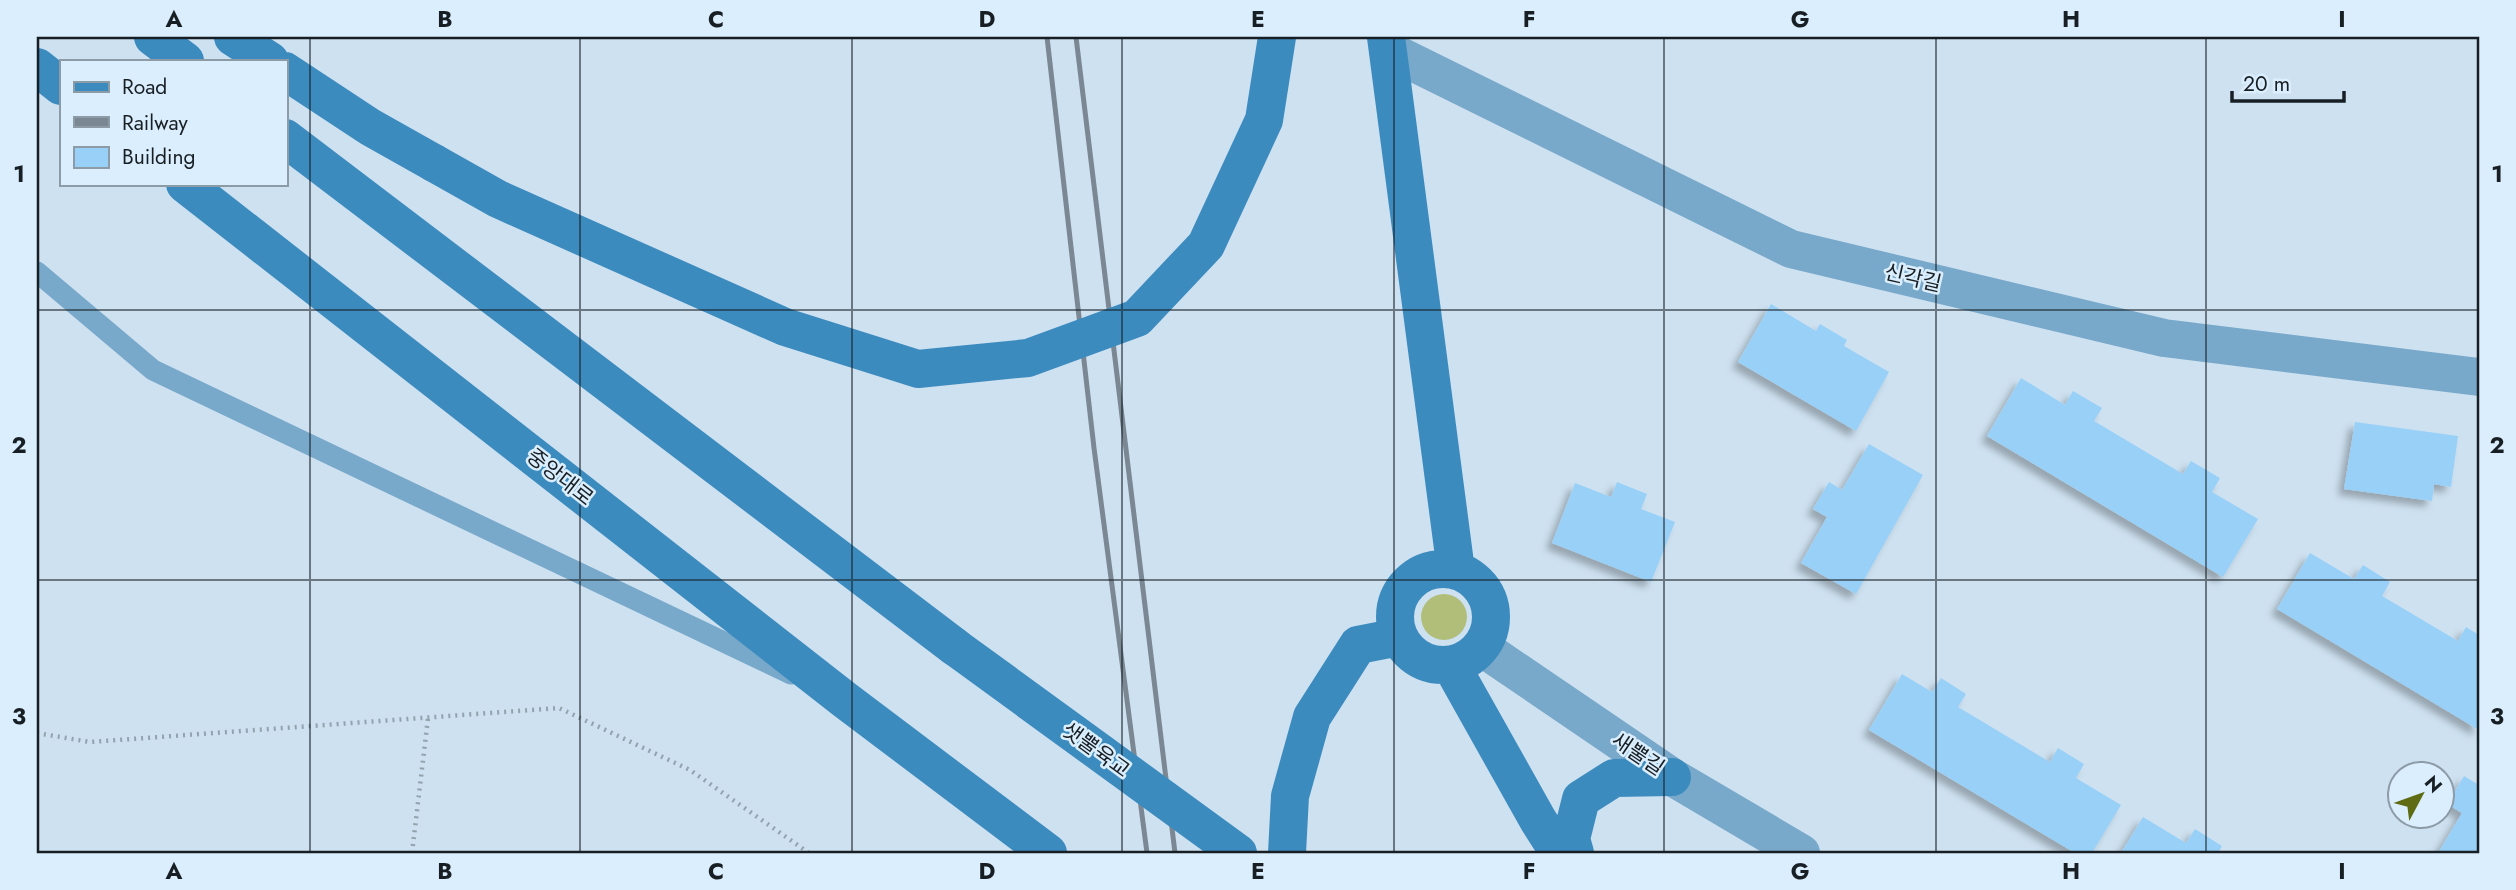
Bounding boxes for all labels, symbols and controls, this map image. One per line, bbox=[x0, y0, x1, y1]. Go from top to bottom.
text: A bbox=[165, 2, 183, 36]
text: B bbox=[437, 2, 453, 36]
text: C bbox=[708, 2, 724, 36]
text: D bbox=[979, 2, 996, 36]
text: E bbox=[1251, 2, 1265, 36]
text: F bbox=[1523, 2, 1535, 36]
text: G bbox=[1791, 2, 1809, 36]
text: H bbox=[2062, 2, 2080, 36]
text: I bbox=[2338, 2, 2346, 36]
legend bbox=[60, 60, 287, 186]
scale bar bbox=[2232, 60, 2344, 104]
text: 20 m bbox=[2243, 69, 2290, 99]
text: Road bbox=[122, 72, 167, 102]
text: Railway bbox=[122, 108, 188, 138]
text: Building bbox=[122, 142, 195, 172]
text: 1 bbox=[13, 157, 25, 191]
text: 1 bbox=[2491, 157, 2503, 191]
street label: 신각길 bbox=[1881, 257, 1945, 299]
text: 2 bbox=[11, 428, 27, 462]
text: 2 bbox=[2489, 428, 2505, 462]
street label: 중앙대로 bbox=[520, 441, 600, 513]
text: 3 bbox=[12, 699, 26, 733]
text: 3 bbox=[2490, 699, 2504, 733]
street label: 샛뿔육교 bbox=[1056, 715, 1136, 785]
street label: 새뿔길 bbox=[1606, 725, 1670, 783]
north arrow bbox=[2386, 760, 2456, 830]
text: N bbox=[2418, 770, 2449, 799]
text: A bbox=[165, 854, 183, 888]
text: B bbox=[437, 854, 453, 888]
text: C bbox=[708, 854, 724, 888]
text: D bbox=[979, 854, 996, 888]
text: E bbox=[1251, 854, 1265, 888]
text: F bbox=[1523, 854, 1535, 888]
text: G bbox=[1791, 854, 1809, 888]
text: H bbox=[2062, 854, 2080, 888]
text: I bbox=[2338, 854, 2346, 888]

